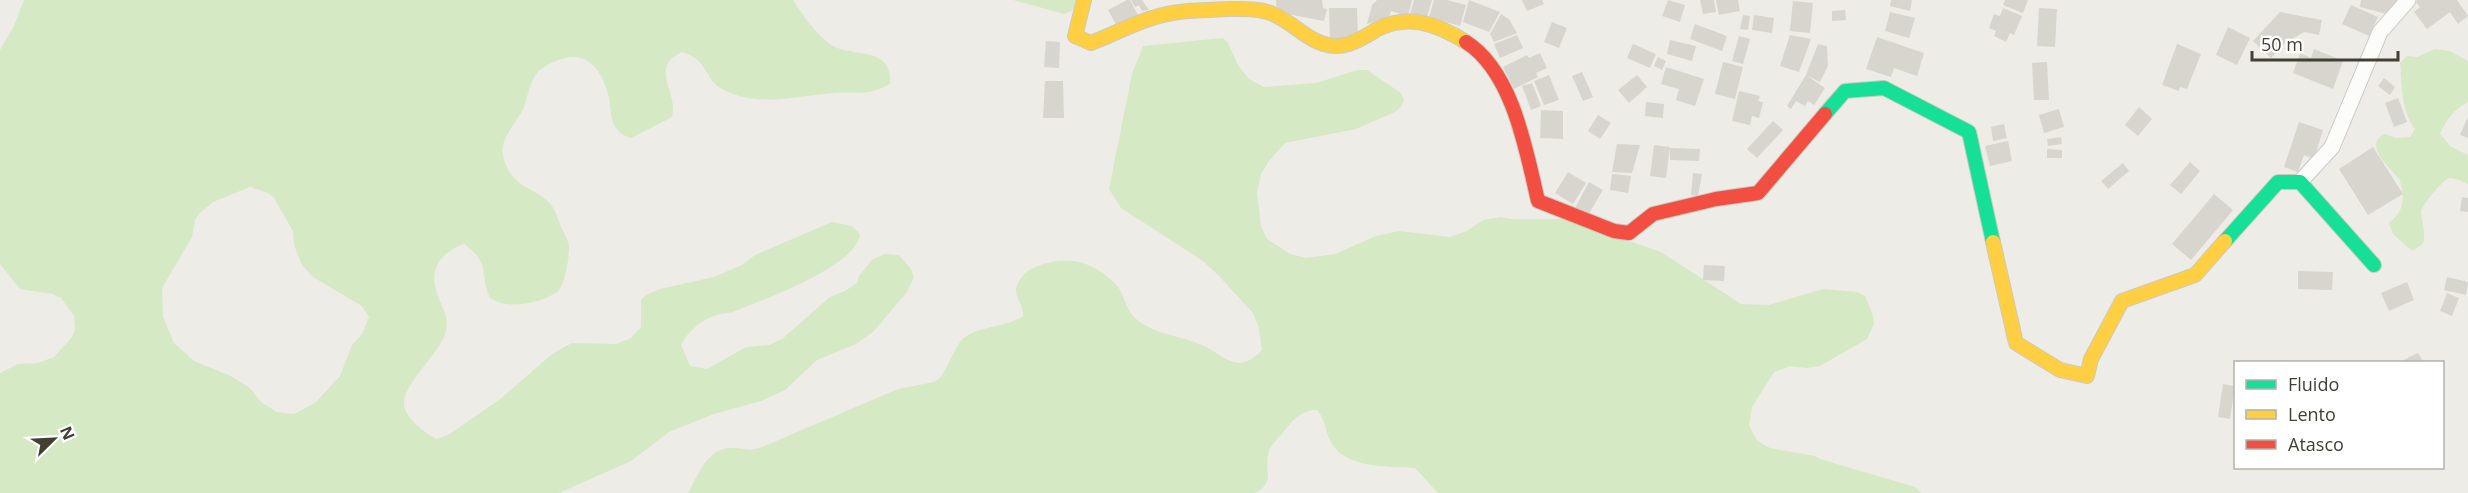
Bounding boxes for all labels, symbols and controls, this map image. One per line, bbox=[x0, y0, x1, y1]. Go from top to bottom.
scale bar bbox=[2252, 24, 2398, 62]
text: 50 m bbox=[2261, 32, 2303, 56]
legend bbox=[2234, 361, 2444, 469]
text: Fluido bbox=[2288, 372, 2339, 396]
text: Lento bbox=[2288, 402, 2336, 426]
north arrow bbox=[24, 409, 84, 469]
text: N bbox=[55, 422, 80, 443]
text: Atasco bbox=[2288, 432, 2344, 456]

